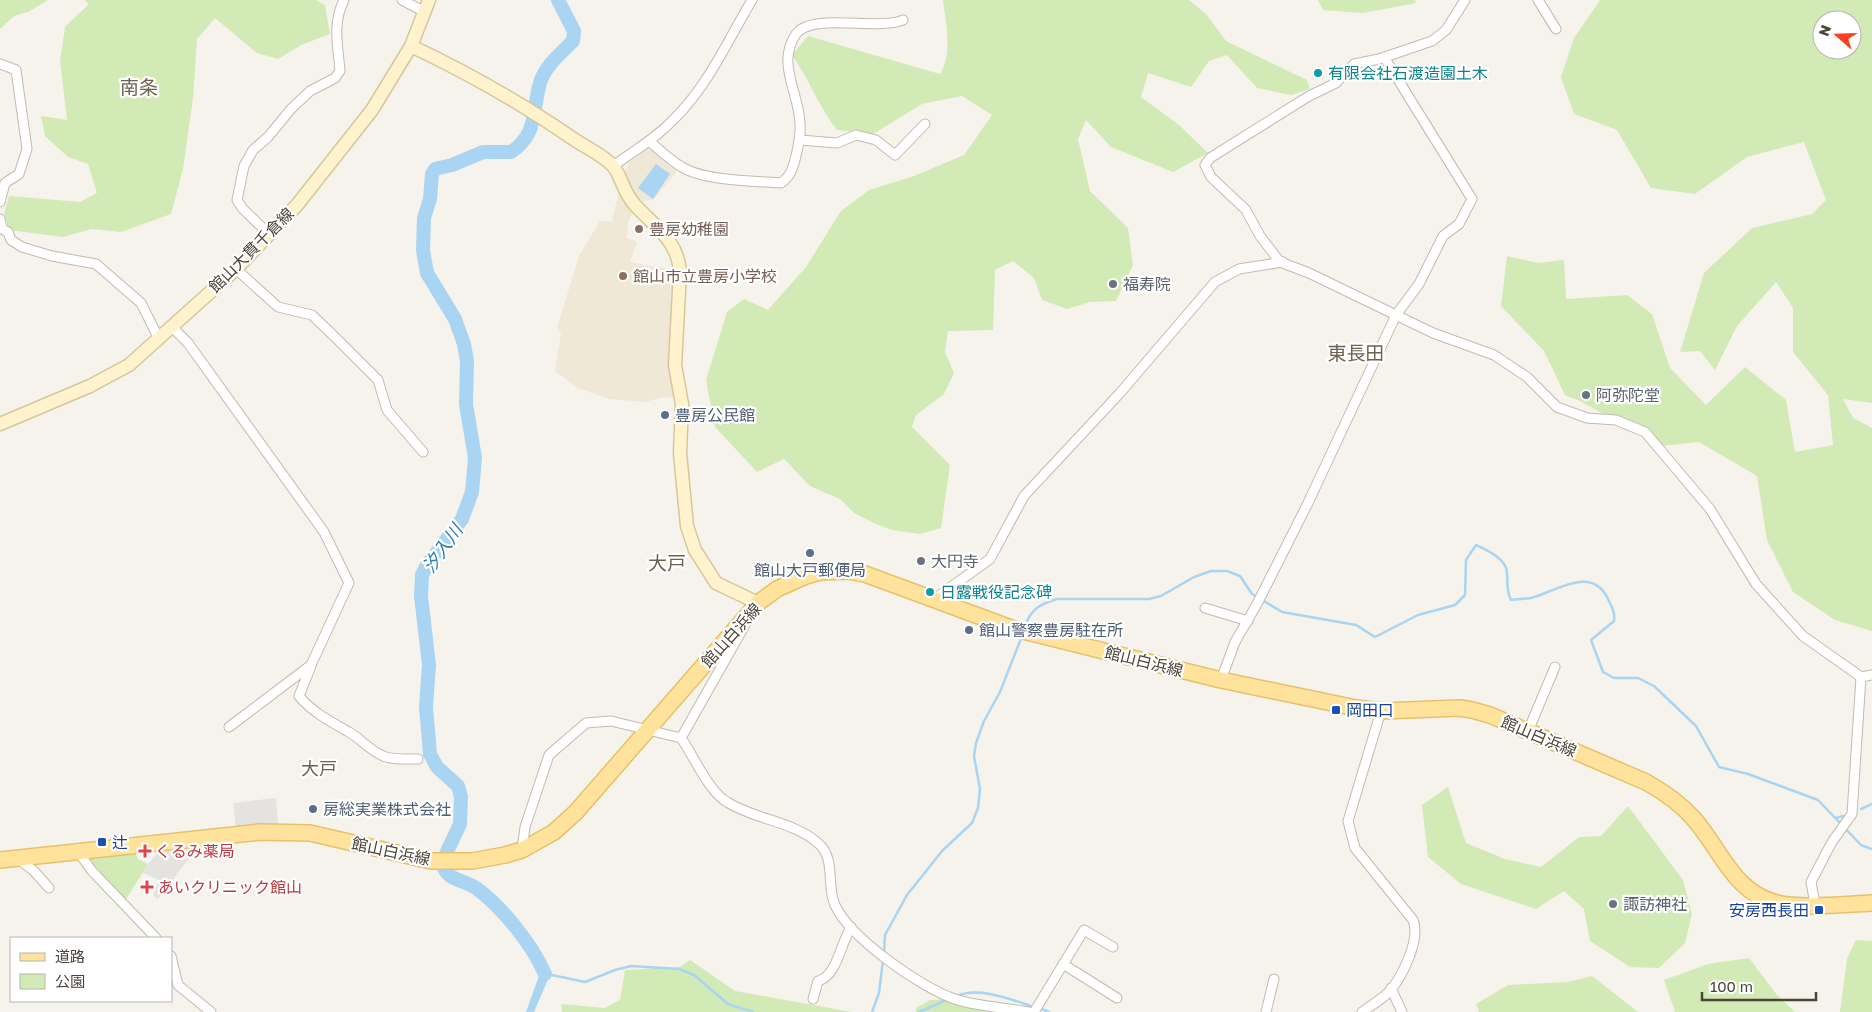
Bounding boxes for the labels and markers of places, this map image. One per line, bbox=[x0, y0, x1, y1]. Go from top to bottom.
place label: 有限会社石渡造園土木 bbox=[1328, 63, 1488, 83]
marker: 有限会社石渡造園土木 bbox=[1312, 67, 1324, 79]
place label: 豊房幼稚園 bbox=[649, 219, 729, 239]
marker: 豊房幼稚園 bbox=[633, 223, 645, 235]
place label: 館山市立豊房小学校 bbox=[633, 266, 777, 286]
marker: 館山市立豊房小学校 bbox=[617, 270, 629, 282]
place label: 福寿院 bbox=[1123, 274, 1171, 294]
marker: 福寿院 bbox=[1107, 278, 1119, 290]
place label: 阿弥陀堂 bbox=[1596, 385, 1660, 405]
marker: 阿弥陀堂 bbox=[1580, 389, 1592, 401]
place label: 豊房公民館 bbox=[675, 405, 755, 425]
marker: 豊房公民館 bbox=[659, 409, 671, 421]
marker: 館山大戸郵便局 bbox=[804, 547, 816, 559]
place label: 大円寺 bbox=[931, 551, 979, 571]
marker: 大円寺 bbox=[915, 555, 927, 567]
place label: 館山大戸郵便局 bbox=[754, 560, 866, 580]
place label: 日露戦役記念碑 bbox=[940, 582, 1052, 602]
marker: 日露戦役記念碑 bbox=[924, 586, 936, 598]
place label: 館山警察豊房駐在所 bbox=[979, 620, 1123, 640]
marker: 館山警察豊房駐在所 bbox=[963, 624, 975, 636]
place label: 岡田口 bbox=[1346, 700, 1394, 720]
marker: 岡田口 bbox=[1330, 704, 1342, 716]
place label: 房総実業株式会社 bbox=[323, 799, 451, 819]
marker: 房総実業株式会社 bbox=[307, 803, 319, 815]
place label: 辻 bbox=[112, 832, 128, 852]
marker: 辻 bbox=[96, 836, 108, 848]
place label: くるみ薬局 bbox=[155, 841, 235, 861]
marker: くるみ薬局 bbox=[139, 845, 151, 857]
place label: あいクリニック館山 bbox=[158, 877, 302, 897]
marker: あいクリニック館山 bbox=[140, 880, 154, 894]
place label: 諏訪神社 bbox=[1623, 894, 1687, 914]
marker: 諏訪神社 bbox=[1607, 898, 1619, 910]
place label: 安房西長田 bbox=[1729, 900, 1809, 920]
marker: 安房西長田 bbox=[1813, 904, 1825, 916]

